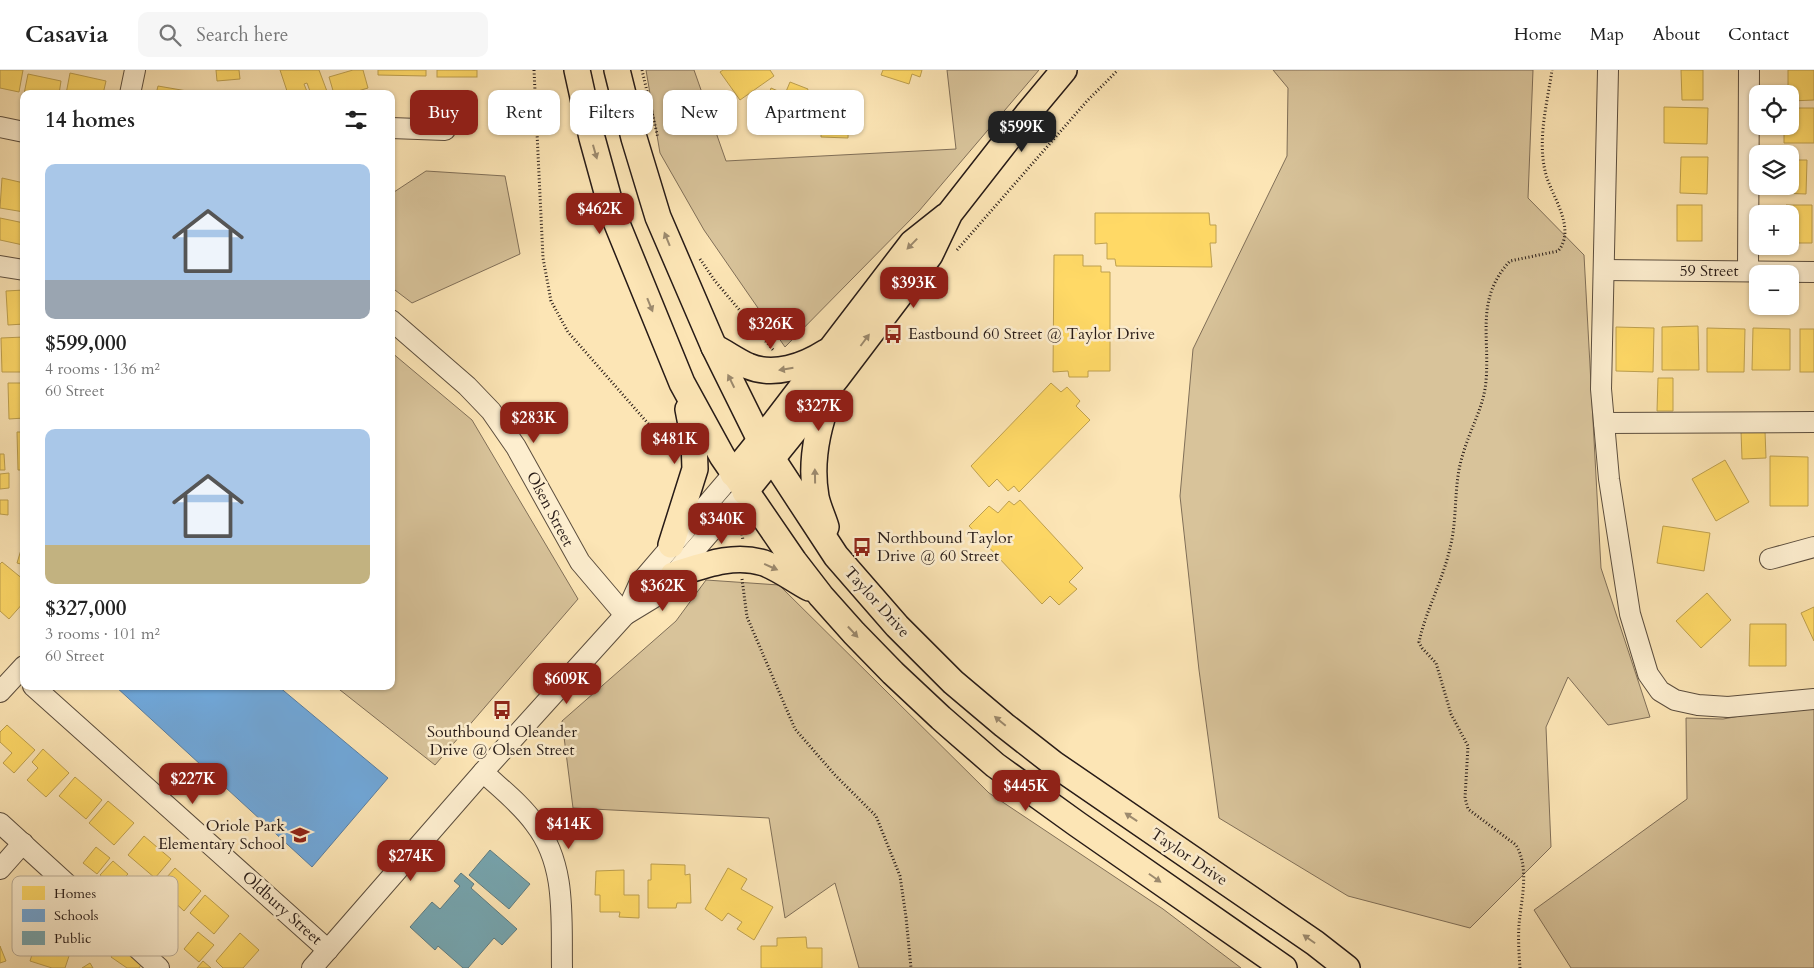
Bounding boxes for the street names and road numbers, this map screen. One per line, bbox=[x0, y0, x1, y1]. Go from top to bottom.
street label: 59 Street bbox=[1679, 260, 1739, 282]
street label: Olsen Street bbox=[521, 467, 579, 551]
street label: Taylor Drive bbox=[839, 562, 915, 642]
street label: Taylor Drive bbox=[1146, 823, 1232, 891]
street label: Oldbury Street bbox=[237, 866, 327, 950]

